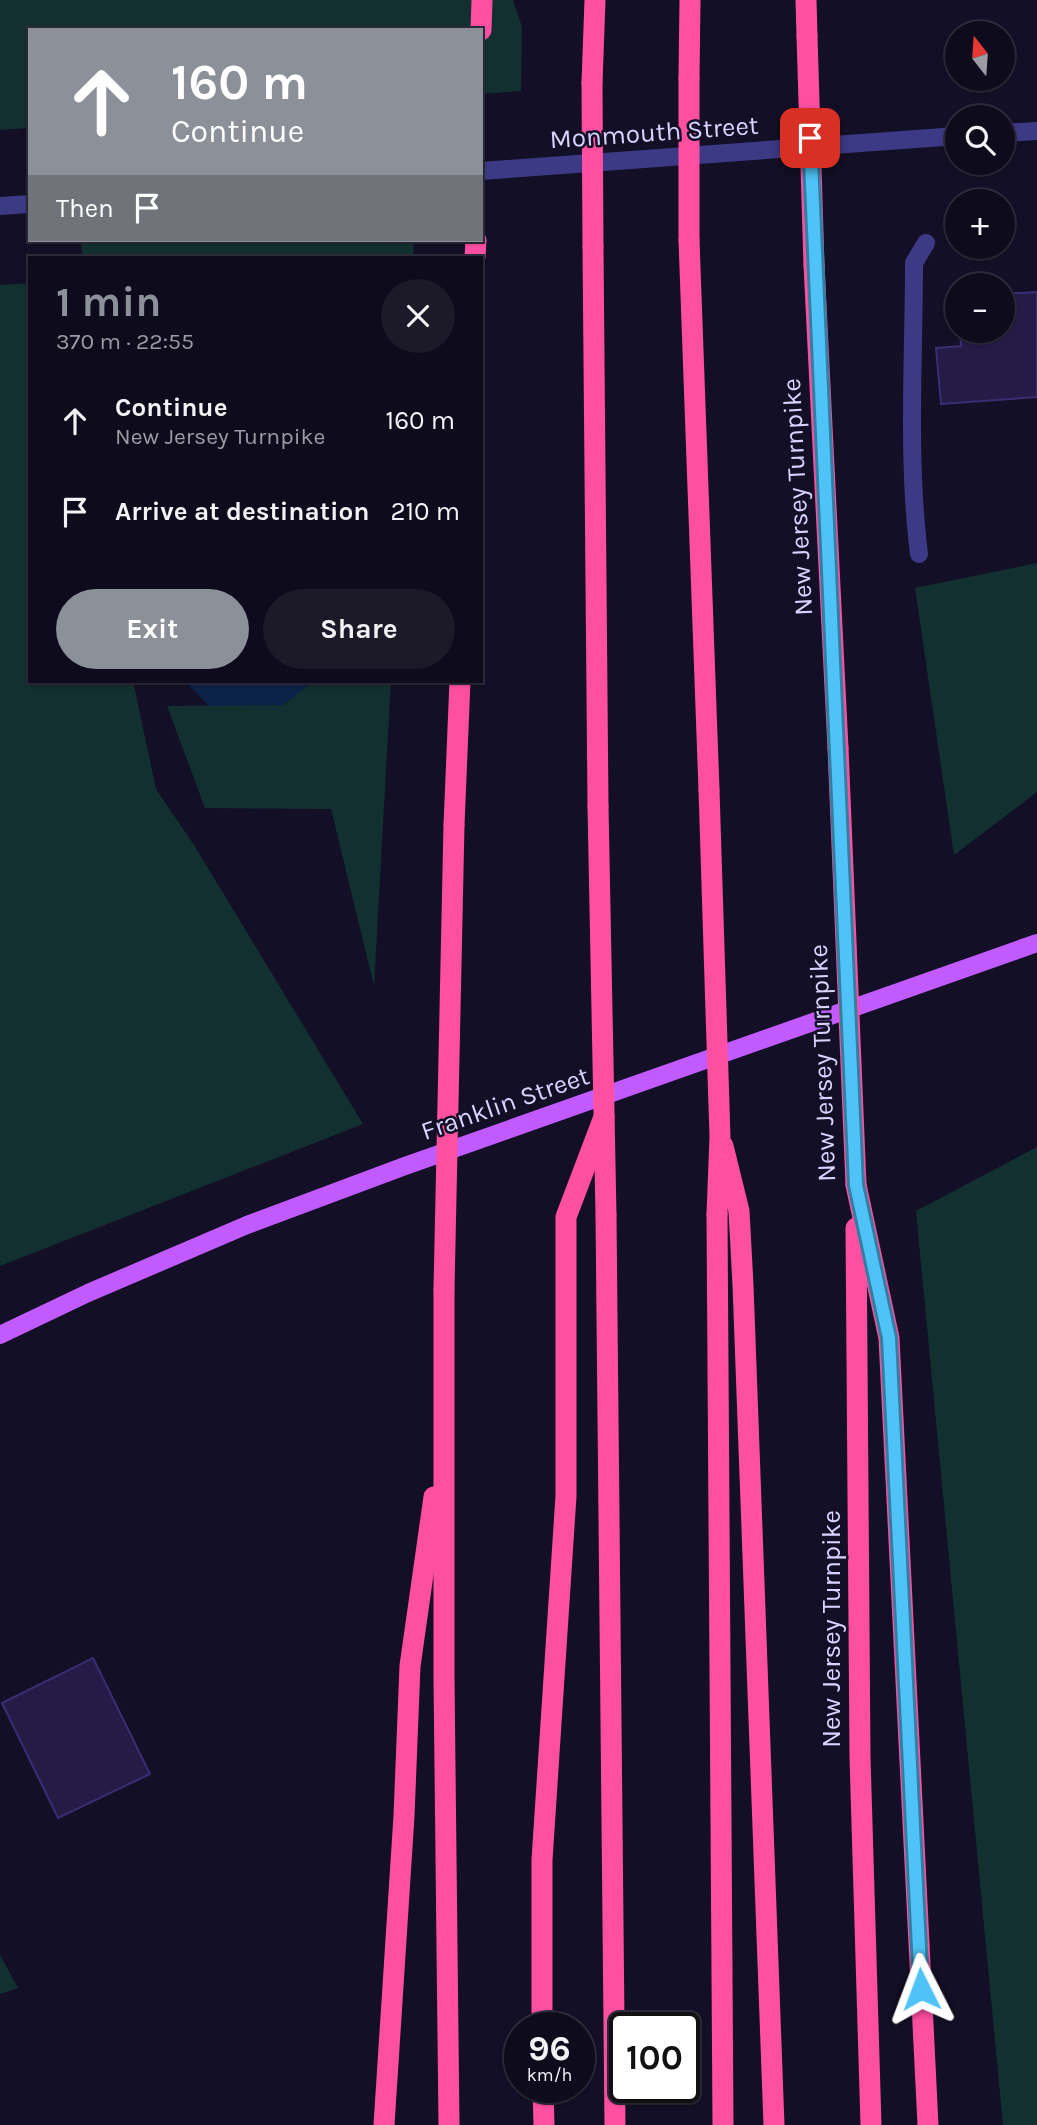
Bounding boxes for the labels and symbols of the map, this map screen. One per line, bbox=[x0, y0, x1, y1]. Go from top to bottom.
north arrow bbox=[945, 21, 1015, 91]
pin bbox=[780, 108, 840, 168]
street label: Monmouth Street bbox=[549, 110, 760, 155]
street label: New Jersey Turnpike bbox=[776, 377, 819, 616]
street label: New Jersey Turnpike bbox=[803, 944, 842, 1182]
street label: Franklin Street bbox=[417, 1060, 594, 1147]
street label: New Jersey Turnpike bbox=[816, 1510, 847, 1748]
position arrow bbox=[884, 1952, 958, 2026]
speed limit sign: 100 bbox=[609, 2012, 700, 2103]

